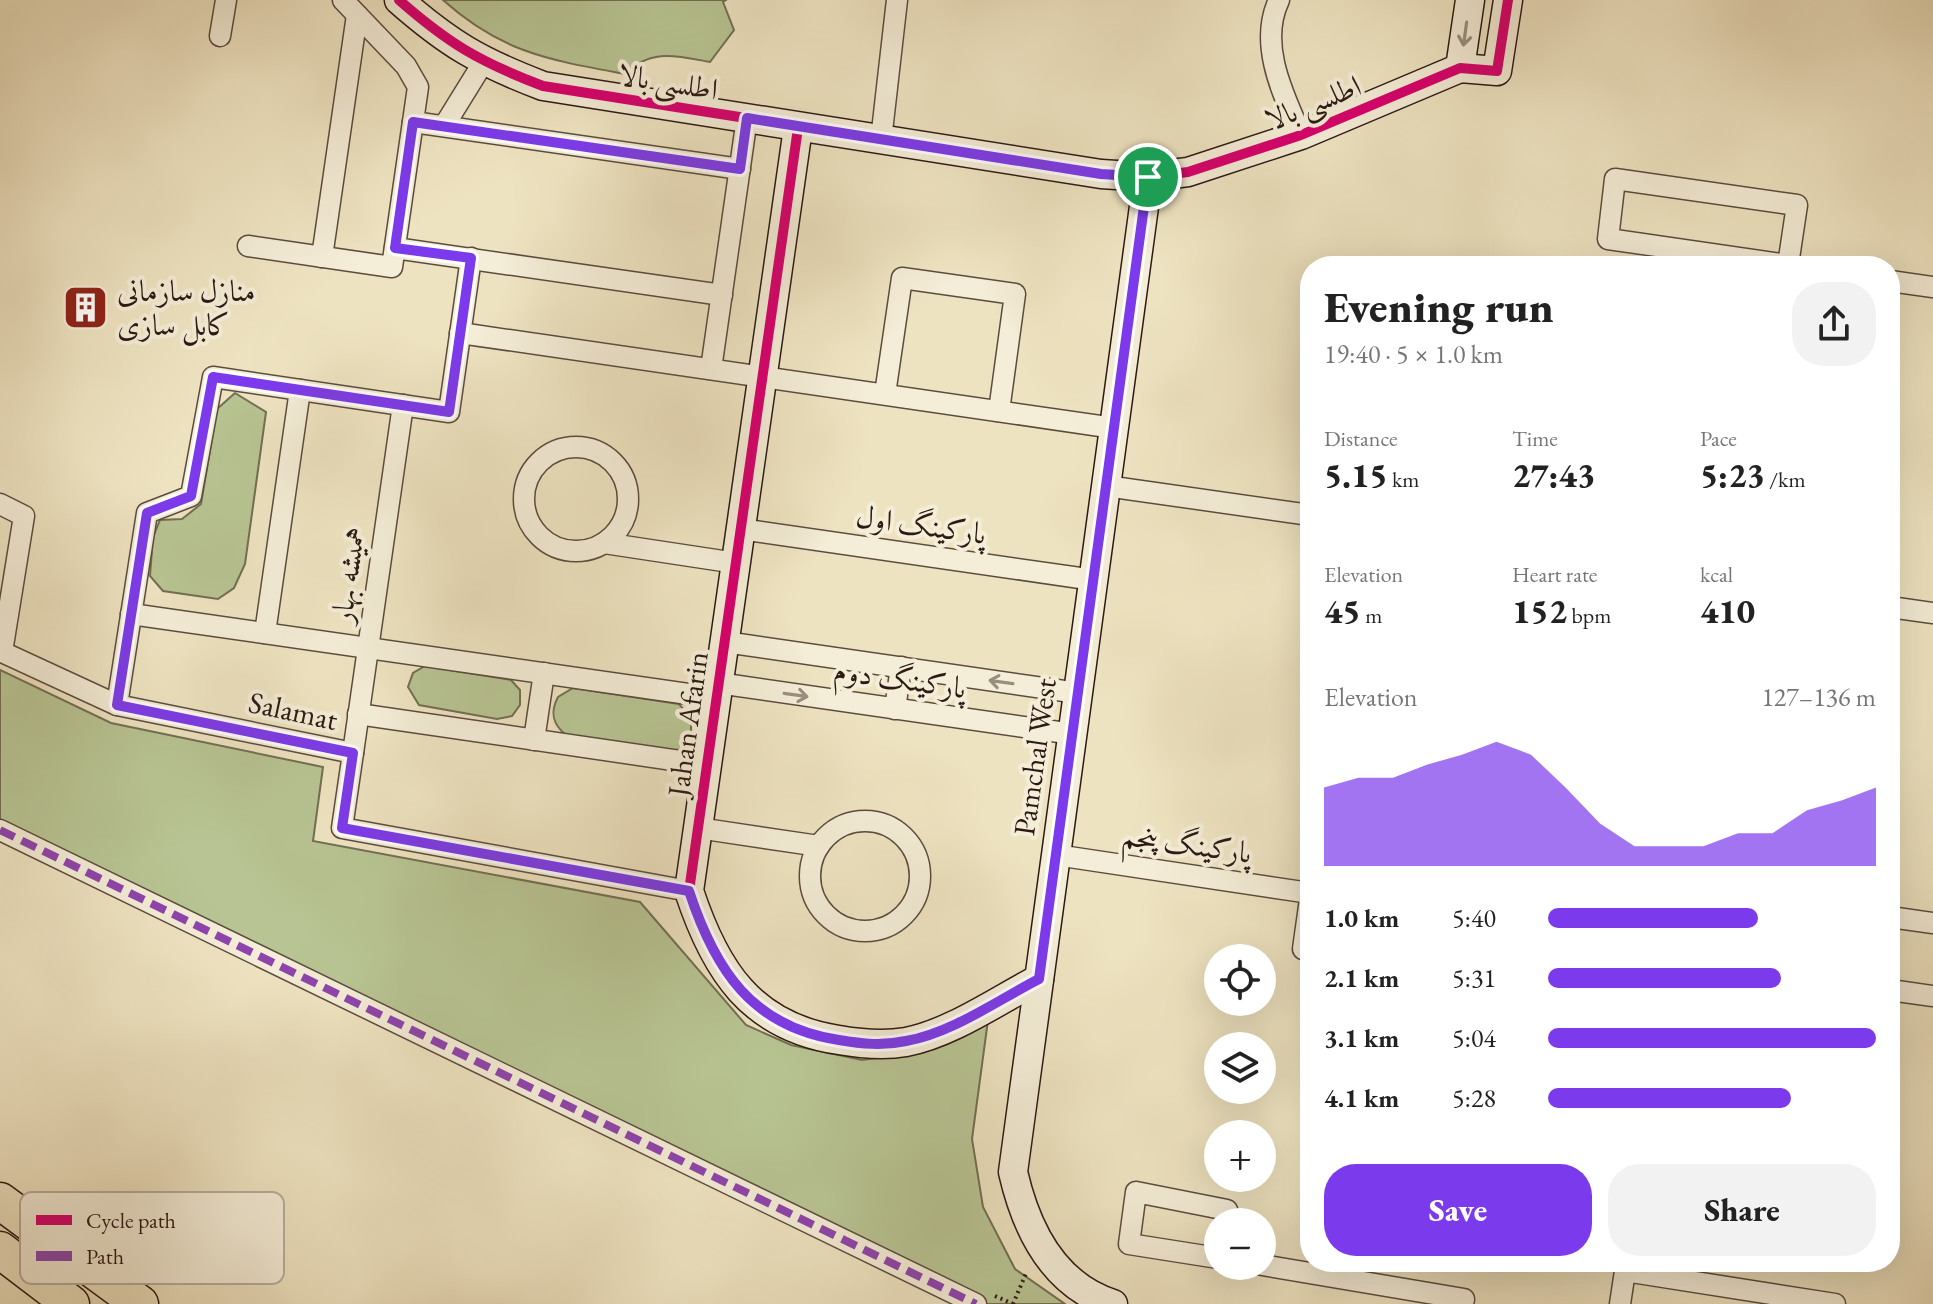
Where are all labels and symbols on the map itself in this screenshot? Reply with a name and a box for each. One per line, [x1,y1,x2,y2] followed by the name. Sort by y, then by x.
[1457,21,1472,46] one-way arrow
[615,54,721,111] street label: اطلسی بالا
[1259,66,1367,141] street label: اطلسی بالا
[1114,143,1182,211] pin
[117,271,255,346] place label: منازل سازمانی کابل سازی
[62,284,110,332] building icon: منازل سازمانی کابل سازی
[853,496,990,555] street label: پارکینگ اول
[321,524,374,628] street label: همیشه بهار
[658,649,717,802] street label: Jahan Afarin
[830,650,970,714] street label: پارکینگ دوم
[989,674,1014,689] one-way arrow
[1004,675,1065,838] street label: Pamchal West
[245,682,342,739] street label: Salamat
[783,688,808,703] one-way arrow
[1118,815,1256,881] street label: پارکینگ پنجم
[20,1192,284,1284] legend
[86,1206,176,1235] text: Cycle path
[86,1242,124,1271] text: Path

